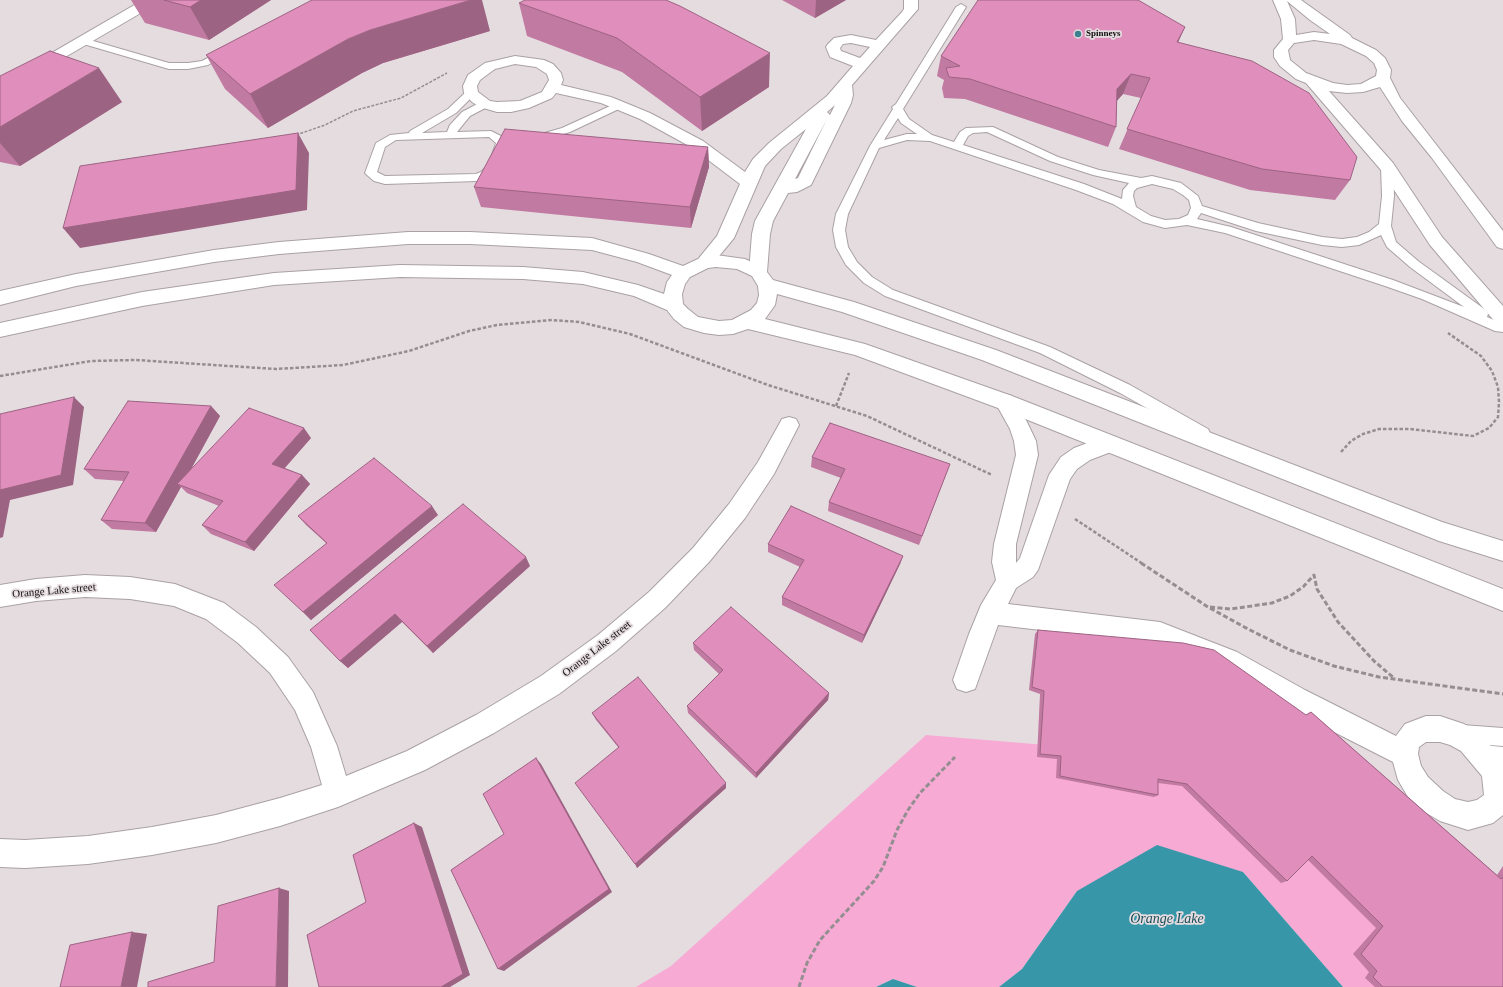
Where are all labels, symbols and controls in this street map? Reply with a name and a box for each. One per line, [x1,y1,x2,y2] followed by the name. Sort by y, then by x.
[1073,29,1083,39] marker: Spinneys
[1086,29,1121,39] place label: Spinneys
[12,581,96,601] street label: Orange Lake street
[560,618,634,680] street label: Orange Lake street
[1130,911,1204,927] water label: Orange Lake

